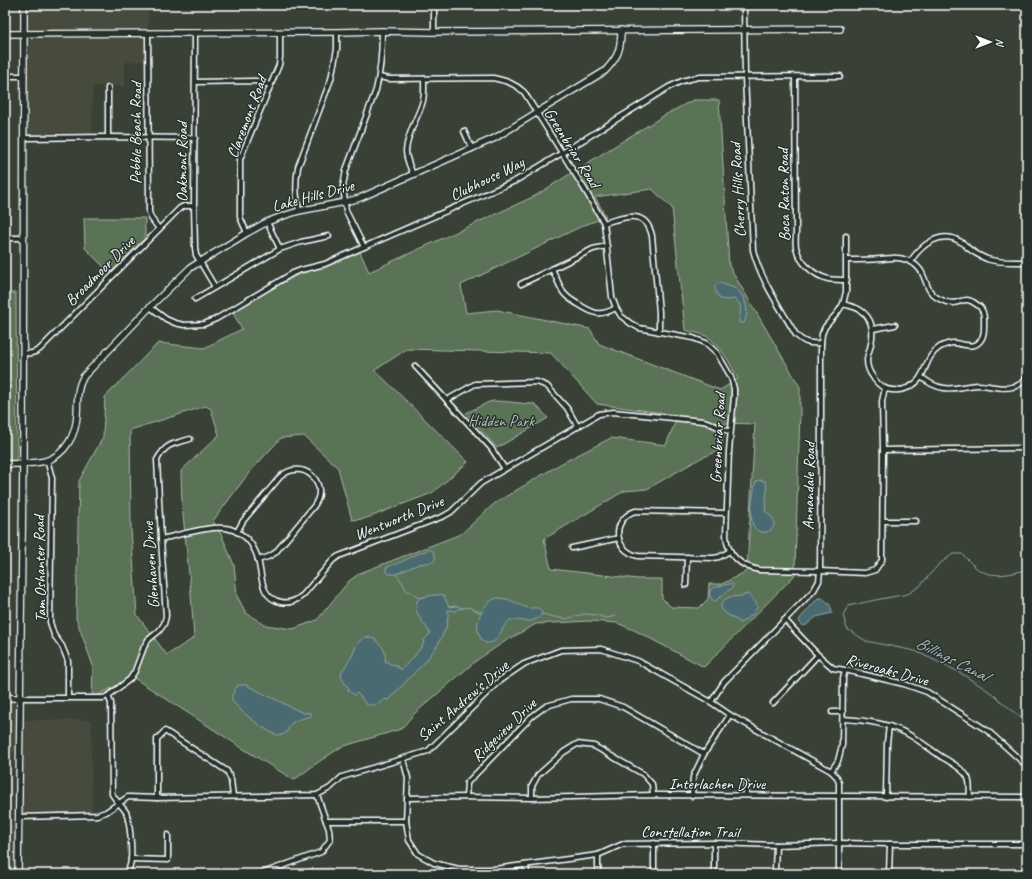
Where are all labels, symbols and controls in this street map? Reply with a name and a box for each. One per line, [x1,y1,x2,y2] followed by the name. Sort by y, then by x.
[970,22,1010,62] north arrow
[993,39,1007,48] text: N
[222,71,273,161] street label: Claremont Road
[126,79,146,184] street label: Pebble Beach Road
[540,104,606,194] street label: Greenbriar Road
[172,119,192,202] street label: Oakmont Road
[725,140,750,238] street label: Cherry Hills Road
[773,146,795,242] street label: Boca Raton Road
[447,152,529,206] street label: Clubhouse Way
[270,175,358,217] street label: Lake Hills Drive
[61,231,140,310] street label: Broadmoor Drive
[706,390,730,484] street label: Greenbriar Road
[468,411,535,431] park label: Hidden Park
[798,439,820,530] street label: Annandale Road
[352,490,448,545] street label: Wentworth Drive
[29,513,51,623] street label: Tam Oshanter Road
[138,519,164,609] street label: Glenhaven Drive
[913,632,997,689] water label: Billings Canal
[844,649,932,691] street label: Riveroaks Drive
[413,655,514,746] street label: Saint Andrew's Drive
[467,693,542,766] street label: Ridgeview Drive
[669,774,767,794] street label: Interlachen Drive
[641,822,742,842] street label: Constellation Trail

